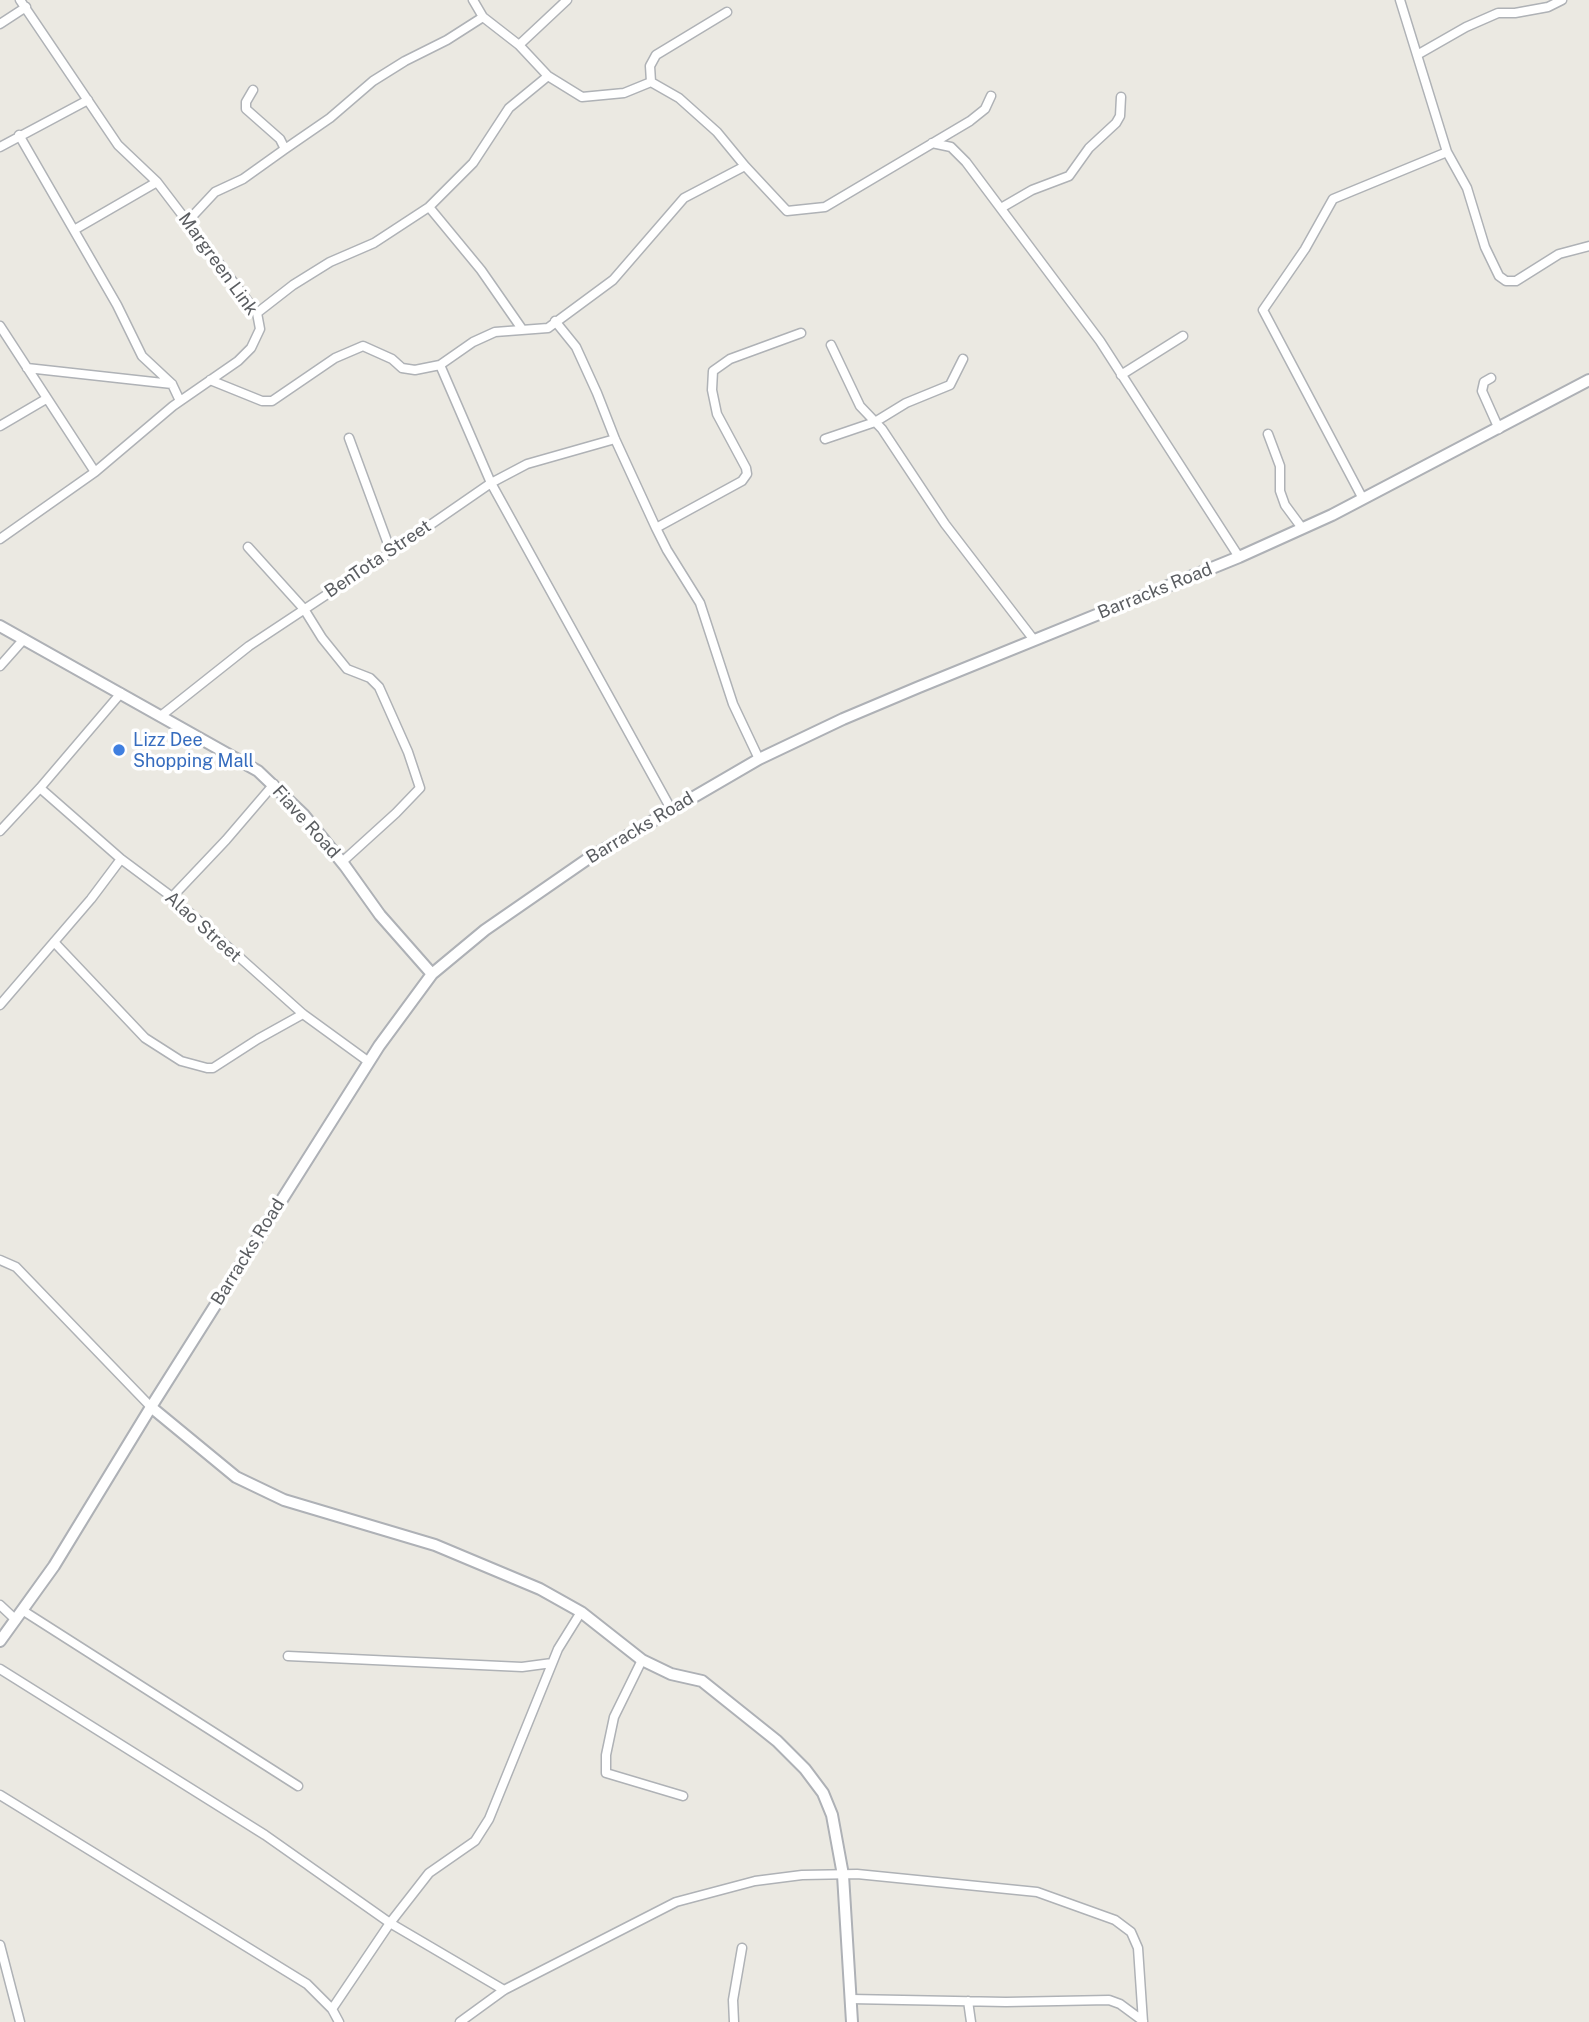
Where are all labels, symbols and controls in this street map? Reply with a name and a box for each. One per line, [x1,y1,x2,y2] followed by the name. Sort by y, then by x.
[174,209,262,319] street label: Margreen Link
[321,515,435,603] street label: BenTota Street
[1095,558,1215,624] street label: Barracks Road
[133,729,254,772] place label: Lizz Dee Shopping Mall
[111,742,127,758] marker: Lizz Dee Shopping Mall
[268,781,344,863] street label: Fiave Road
[582,787,698,869] street label: Barracks Road
[160,887,246,967] street label: Alao Street
[207,1195,289,1309] street label: Barracks Road

